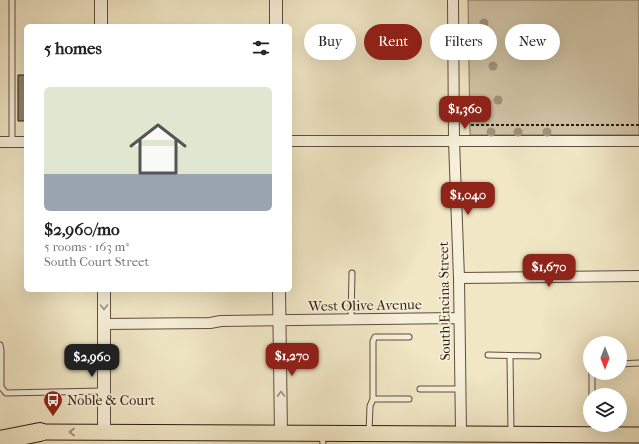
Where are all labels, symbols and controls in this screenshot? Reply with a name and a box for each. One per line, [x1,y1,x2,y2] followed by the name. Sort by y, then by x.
[304,24,356,60] chip: Buy
[364,24,422,60] chip: Rent
[430,24,497,60] chip: Filters
[505,24,560,60] chip: New
[250,37,272,59] icon: filters
[44,38,102,58] text: 5 homes
[432,96,498,130] pin: $1,360
[448,101,482,116] text: $1,360
[122,113,194,185] icon: home
[435,182,501,216] pin: $1,040
[450,187,486,202] text: $1,040
[44,219,120,239] text: $2,960/mo
[44,239,129,254] text: 5 rooms · 163 m²
[435,241,454,361] street label: South Encina Street
[44,254,149,269] text: South Court Street
[516,254,582,288] pin: $1,670
[532,259,566,274] text: $1,670
[307,296,422,315] street label: West Olive Avenue
[100,304,108,310] one-way arrow
[583,336,627,380] north arrow
[583,336,627,432] map controls
[259,343,325,377] pin: $1,270
[59,344,125,378] pin: $2,960
[275,348,309,363] text: $1,270
[73,349,111,364] text: $2,960
[583,388,627,432] button: layers
[42,389,64,417] bus stop icon: Noble & Court
[276,391,285,397] one-way arrow
[67,392,155,409] place label: Noble & Court
[69,428,75,436] one-way arrow

